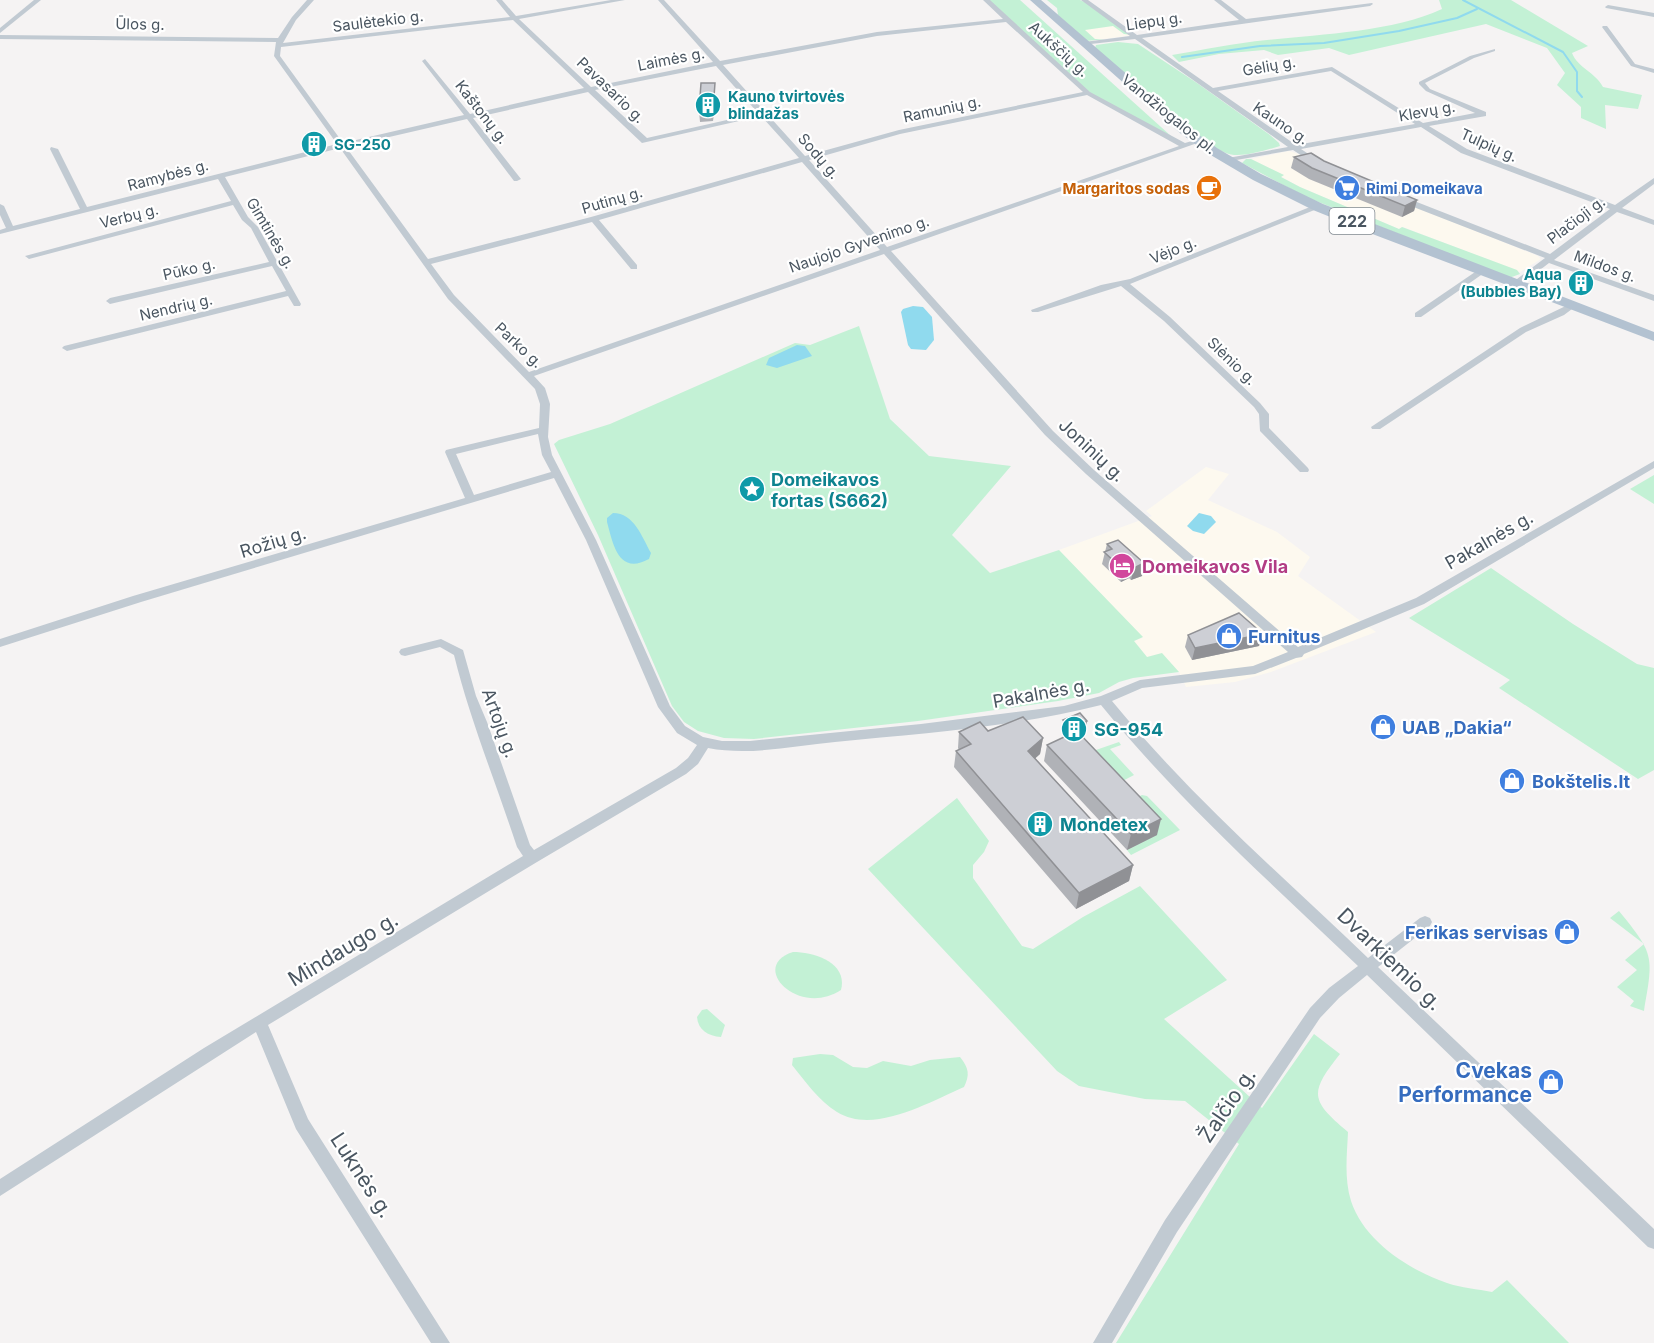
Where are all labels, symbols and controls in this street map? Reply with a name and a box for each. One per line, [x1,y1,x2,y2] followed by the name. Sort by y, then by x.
[331,6,425,36] street label: Saulėtekio g.
[1125,8,1183,34] street label: Liepų g.
[115,14,165,34] street label: Ūlos g.
[1025,17,1093,81] street label: Aukščių g.
[636,43,706,75] street label: Laimės g.
[1241,52,1297,80] street label: Gėlių g.
[573,53,649,127] street label: Pavasario g.
[1118,70,1220,158] street label: Vandžiogalos pl.
[451,76,513,148] street label: Kaštonų g.
[728,87,845,123] place label: Kauno tvirtovės blindažas
[693,90,723,120] building icon: Kauno tvirtovės blindažas
[901,91,983,127] street label: Ramunių g.
[1397,97,1457,125] street label: Klevų g.
[1250,98,1312,148] street label: Kauno g.
[1457,124,1521,166] street label: Tulpių g.
[299,129,329,159] building icon: SG-250
[794,129,844,183] street label: Sodų g.
[334,135,391,154] place label: SG-250
[125,155,211,195] street label: Ramybės g.
[1194,173,1224,203] cafe icon: Margaritos sodas
[1332,173,1362,203] supermarket icon: Rimi Domeikava
[1062,179,1190,198] place label: Margaritos sodas
[1366,179,1483,198] place label: Rimi Domeikava
[579,182,645,218] street label: Putinų g.
[1543,192,1609,248] street label: Plačioji g.
[242,194,300,272] street label: Gimtinės g.
[98,200,160,232] street label: Verbų g.
[1330,208,1374,234] road number: 222
[786,211,932,277] street label: Naujojo Gyvenimo g.
[1147,232,1199,268] street label: Vėjo g.
[1571,246,1639,286] street label: Mildos g.
[161,254,217,284] street label: Pūko g.
[1460,265,1562,301] place label: Aqua (Bubbles Bay)
[1566,268,1596,298] building icon: Aqua (Bubbles Bay)
[138,289,214,325] street label: Nendrių g.
[491,318,547,372] street label: Parko g.
[1203,333,1261,389] street label: Slėnio g.
[1054,414,1130,486] street label: Joninių g.
[771,469,888,511] place label: Domeikavos fortas (S662)
[737,474,767,504] place icon: Domeikavos fortas (S662)
[1441,506,1537,574] street label: Pakalnės g.
[237,522,309,562] street label: Rožių g.
[1107,551,1137,581] hotel icon: Domeikavos Vila
[1142,556,1288,577] place label: Domeikavos Vila
[1214,621,1244,651] shop icon: Furnitus
[1248,626,1321,647] place label: Furnitus
[991,674,1091,712] street label: Pakalnės g.
[478,685,522,761] street label: Artojų g.
[1368,712,1398,742] shop icon: UAB „Dakia“
[1059,714,1089,744] building icon: SG-954
[1402,717,1512,738] place label: UAB „Dakia“
[1094,719,1163,740] place label: SG-954
[1497,766,1527,796] shop icon: Bokštelis.lt
[1532,771,1631,792] place label: Bokštelis.lt
[1025,809,1055,839] building icon: Mondetex
[1060,814,1149,835] place label: Mondetex
[1332,903,1448,1015] street label: Dvarkiemio g.
[283,906,403,992] street label: Mindaugo g.
[1552,917,1582,947] shop icon: Ferikas servisas
[1405,922,1548,943] place label: Ferikas servisas
[1398,1058,1532,1107] place label: Cvekas Performance
[1192,1062,1261,1147] street label: Žalčio g.
[1536,1067,1566,1097] shop icon: Cvekas Performance
[325,1128,399,1222] street label: Luknės g.

